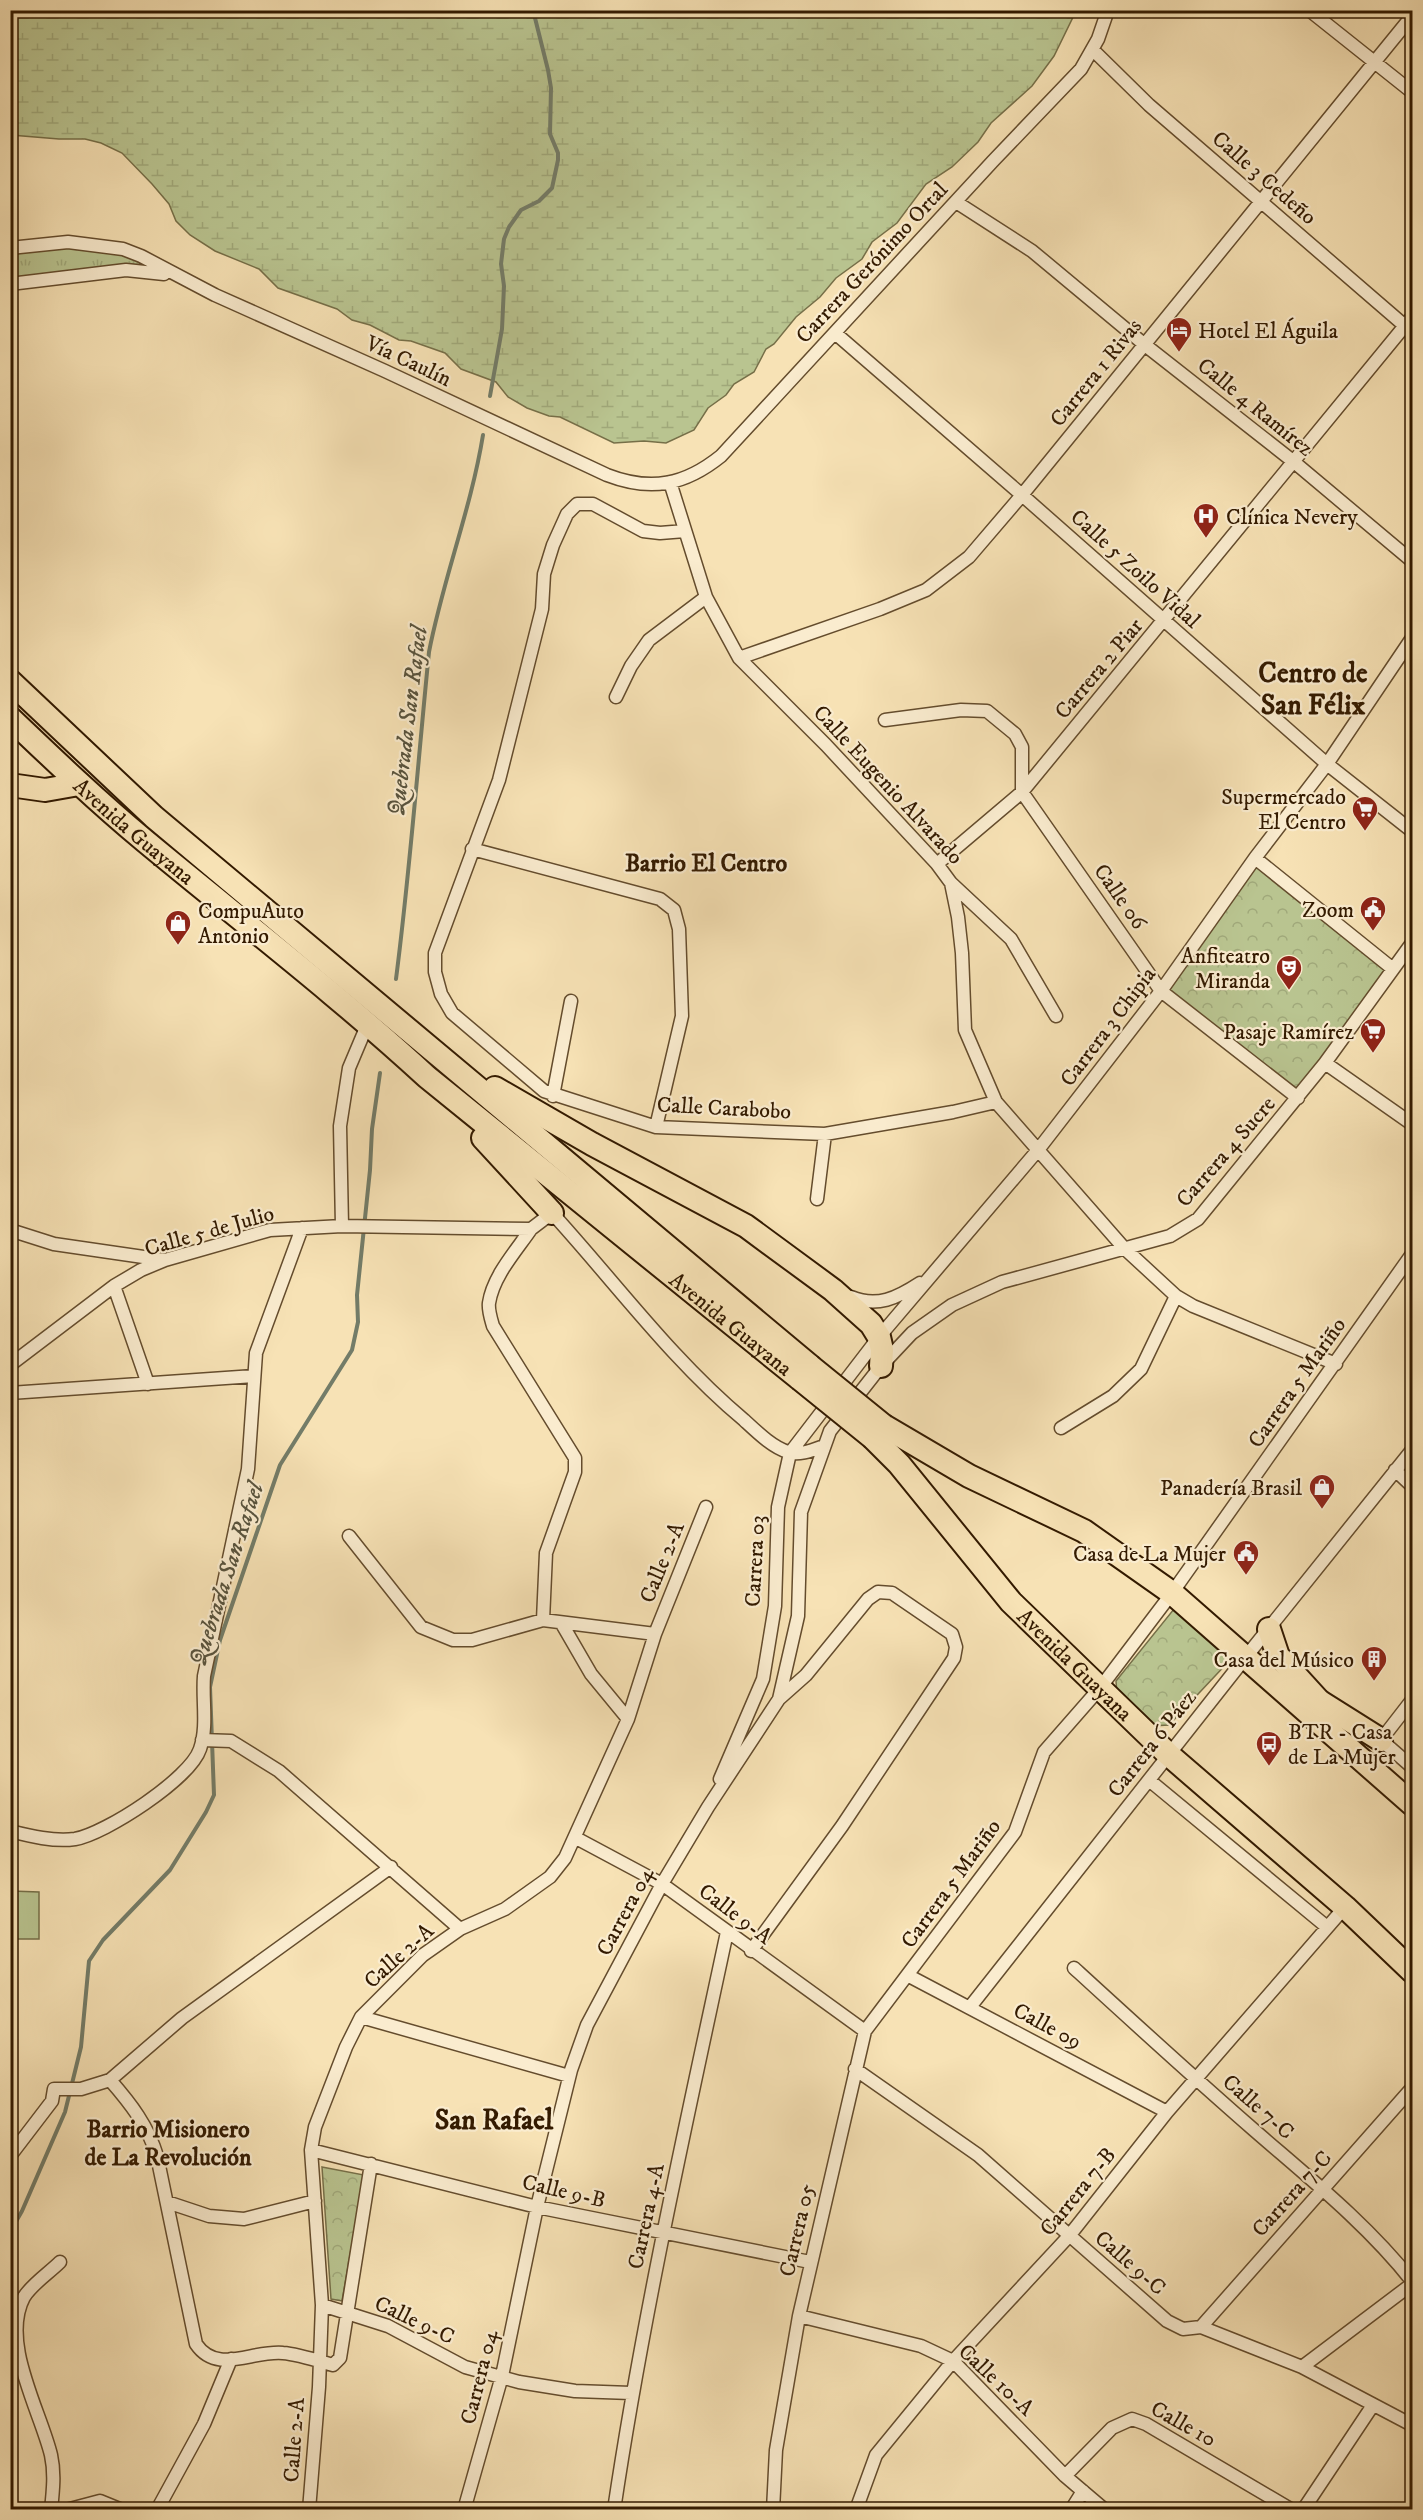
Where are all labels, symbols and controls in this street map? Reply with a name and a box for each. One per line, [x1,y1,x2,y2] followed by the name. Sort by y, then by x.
[1206,125,1322,231] street label: Calle 3 Cedeño
[790,176,954,349] street label: Carrera Gerónimo Ortal
[1044,313,1148,432] street label: Carrera 1 Rivas
[1164,315,1194,353] hotel icon: Hotel El Águila
[1198,317,1339,345] place label: Hotel El Águila
[360,329,456,393] street label: Vía Caulín
[1192,352,1319,462] street label: Calle 4 Ramírez
[1191,501,1221,539] hospital icon: Clínica Nevery
[1064,504,1206,635] street label: Calle 5 Zoilo Vidal
[1226,504,1358,531] place label: Clínica Nevery
[1049,612,1150,725] street label: Carrera 2 Piar
[381,622,435,818] water label: Quebrada San Rafael
[1258,656,1368,723] district label: Centro de San Félix
[807,700,969,870] street label: Calle Eugenio Alvarado
[67,773,200,891] street label: Avenida Guayana
[1221,784,1346,836] place label: Supermercado El Centro
[1350,794,1380,832] supermarket icon: Supermercado El Centro
[625,849,787,879] district label: Barrio El Centro
[1087,859,1153,936] street label: Calle 06
[1358,894,1388,932] public building icon: Zoom
[1302,897,1354,924] place label: Zoom
[198,898,304,950] place label: CompuAuto Antonio
[163,908,193,946] shop icon: CompuAuto Antonio
[1181,943,1271,995] place label: Anfiteatro Miranda
[1274,953,1304,991] theatre icon: Anfiteatro Miranda
[1055,961,1162,1092] street label: Carrera 3 Chipia
[1358,1016,1388,1054] supermarket icon: Pasaje Ramírez
[1223,1019,1354,1046] place label: Pasaje Ramírez
[656,1091,792,1125] street label: Calle Carabobo
[1171,1091,1282,1213] street label: Carrera 4 Sucre
[142,1200,277,1263] street label: Calle 5 de Julio
[663,1267,798,1383] street label: Avenida Guayana
[1242,1313,1352,1453] street label: Carrera 5 Mariño
[1307,1472,1337,1510] shop icon: Panadería Brasil
[1160,1475,1302,1502] place label: Panadería Brasil
[183,1476,272,1670] water label: Quebrada San Rafael
[740,1515,771,1608] street label: Carrera 03
[634,1517,691,1607] street label: Calle 2-A
[1231,1538,1261,1576] public building icon: Casa de La Mujer
[1073,1541,1227,1568] place label: Casa de La Mujer
[1011,1603,1138,1728] street label: Avenida Guayana
[1359,1644,1389,1682] building icon: Casa del Músico
[1214,1647,1354,1674] place label: Casa del Músico
[1102,1685,1203,1803] street label: Carrera 6 Páez
[1288,1719,1397,1771] place label: BTR - Casa de La Mujer
[1254,1729,1284,1767] bus stop icon: BTR - Casa de La Mujer
[895,1814,1007,1954] street label: Carrera 5 Mariño
[591,1862,660,1960] street label: Carrera 04
[693,1878,778,1951] street label: Calle 9-A
[359,1917,440,1994] street label: Calle 2-A
[1008,1997,1086,2056] street label: Calle 09
[1217,2069,1299,2146] street label: Calle 7-C
[435,2103,554,2138] district label: San Rafael
[85,2115,252,2173] district label: Barrio Misionero de La Revolución
[1034,2142,1122,2242] street label: Carrera 7-B
[1246,2145,1338,2243] street label: Carrera 7-C
[622,2160,671,2272] street label: Carrera 4-A
[519,2169,608,2214] street label: Calle 9-B
[774,2181,821,2279] street label: Carrera 05
[1089,2225,1171,2301] street label: Calle 9-C
[370,2290,459,2351] street label: Calle 9-C
[455,2326,505,2427] street label: Carrera 04
[952,2338,1040,2423] street label: Calle 10-A
[1146,2395,1221,2453] street label: Calle 10
[278,2396,311,2483] street label: Calle 2-A

